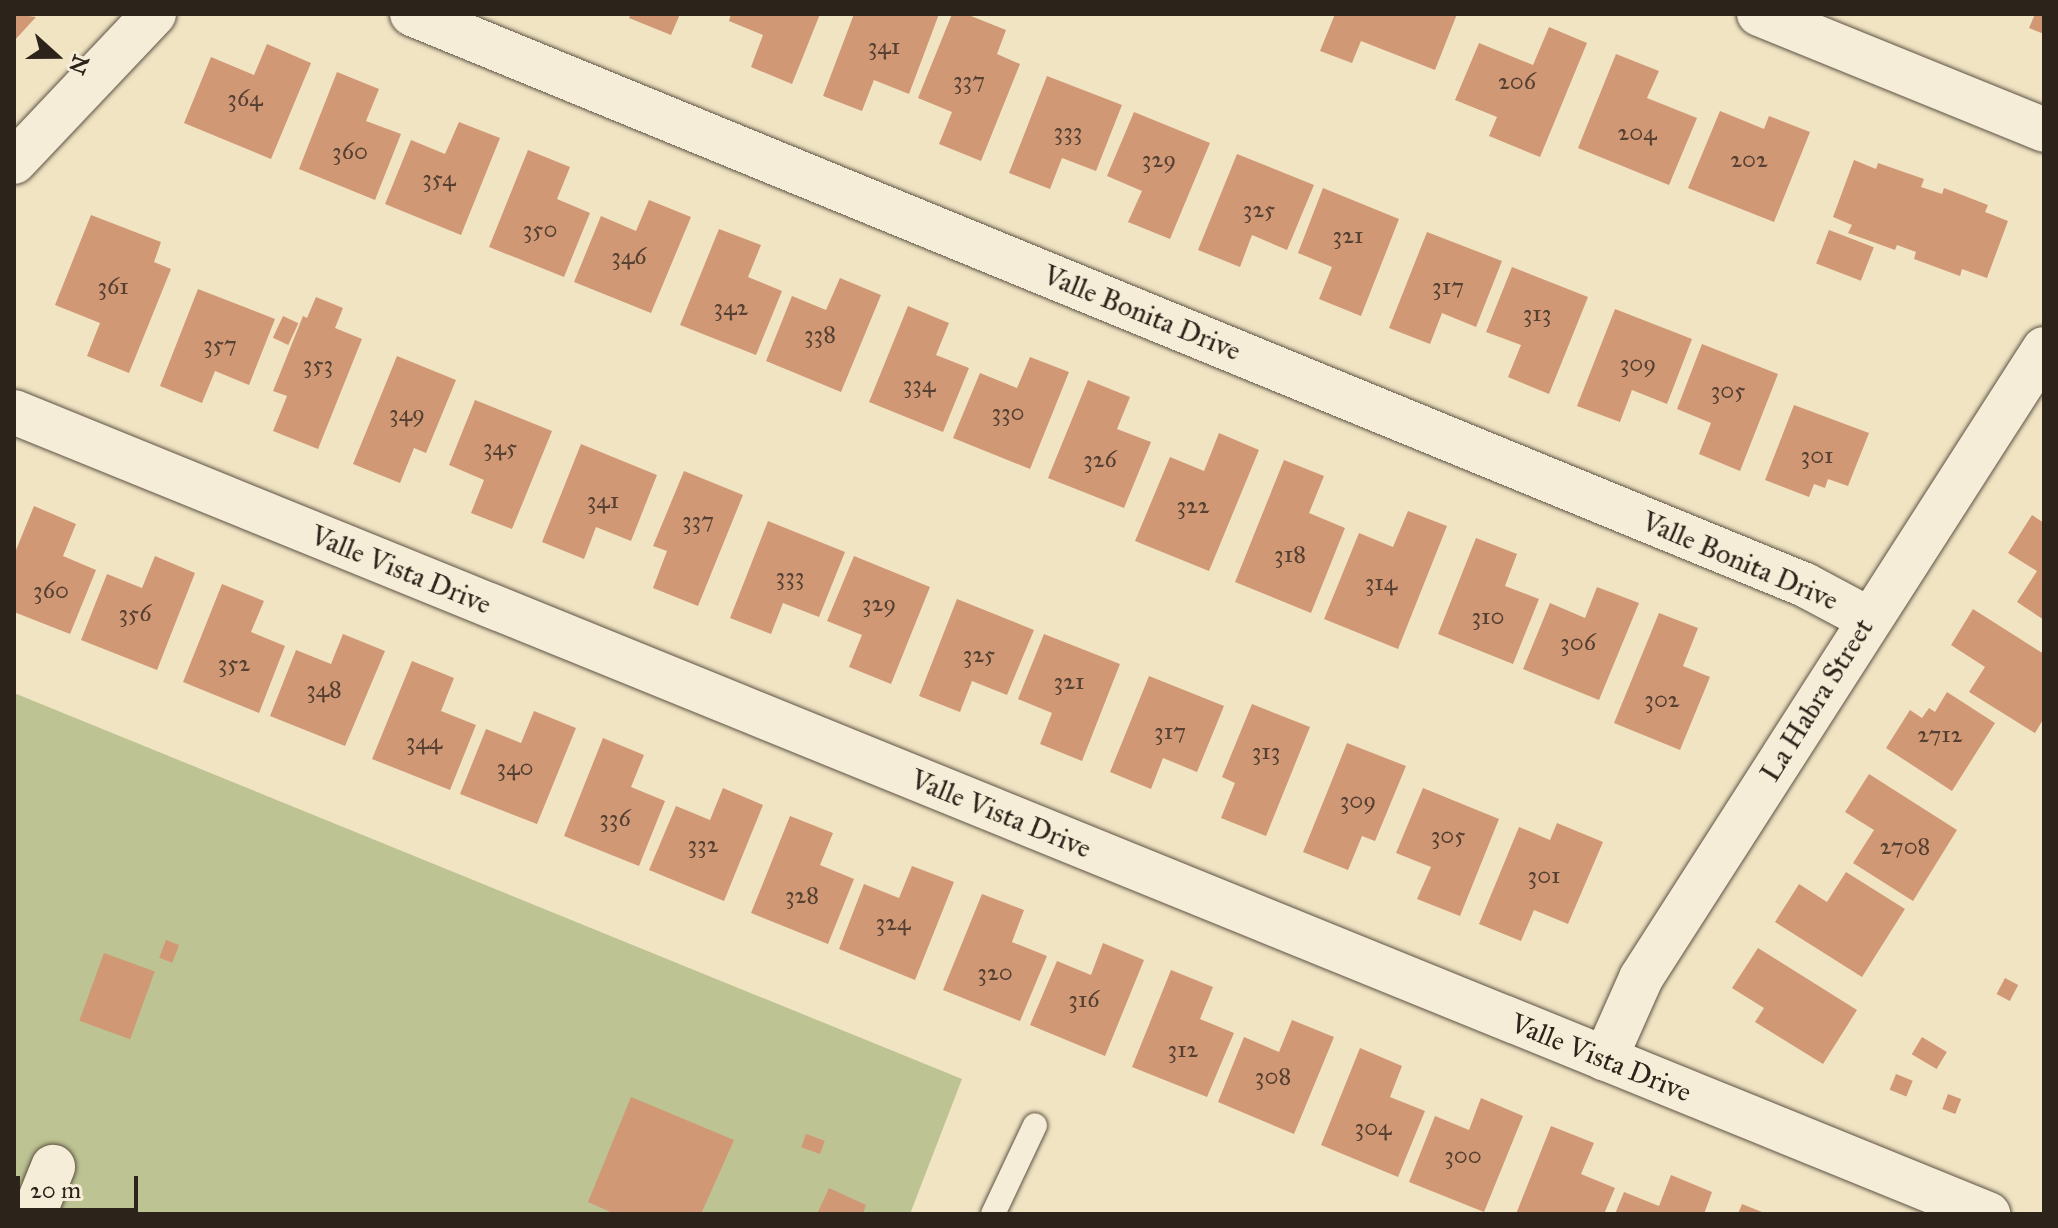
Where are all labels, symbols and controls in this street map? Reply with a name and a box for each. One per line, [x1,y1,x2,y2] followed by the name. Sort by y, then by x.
[16,16,96,96] north arrow
[868,33,900,61] house number: 341
[63,51,95,78] text: N
[953,67,985,95] house number: 337
[1498,68,1536,96] house number: 206
[227,85,263,113] house number: 364
[1054,118,1082,146] house number: 333
[1617,119,1657,147] house number: 204
[332,138,368,166] house number: 360
[1142,146,1176,174] house number: 329
[1730,146,1768,174] house number: 202
[422,165,456,193] house number: 354
[1243,196,1275,224] house number: 325
[523,216,557,244] house number: 350
[1333,222,1363,250] house number: 321
[611,243,647,271] house number: 346
[1038,258,1246,368] street label: Valle Bonita Drive
[97,273,129,301] house number: 361
[1432,273,1464,301] house number: 317
[714,294,748,322] house number: 342
[1523,300,1551,328] house number: 313
[804,321,836,349] house number: 338
[203,331,237,359] house number: 357
[1620,350,1656,378] house number: 309
[303,351,333,379] house number: 353
[903,371,935,399] house number: 334
[1711,377,1745,405] house number: 305
[991,399,1025,427] house number: 330
[389,400,425,428] house number: 349
[483,434,517,462] house number: 345
[1801,442,1833,470] house number: 301
[1083,446,1117,474] house number: 326
[587,487,619,515] house number: 341
[1176,492,1210,520] house number: 322
[1637,505,1843,617] street label: Valle Bonita Drive
[682,507,714,535] house number: 337
[306,519,496,621] street label: Valle Vista Drive
[1274,541,1306,569] house number: 318
[776,563,804,591] house number: 333
[1365,569,1397,597] house number: 314
[33,577,69,605] house number: 360
[862,590,896,618] house number: 329
[118,600,152,628] house number: 356
[1472,603,1504,631] house number: 310
[1753,612,1881,788] street label: La Habra Street
[1560,629,1596,657] house number: 306
[963,641,995,669] house number: 325
[218,650,250,678] house number: 352
[1054,668,1084,696] house number: 321
[306,676,342,704] house number: 348
[1644,686,1680,714] house number: 302
[1154,718,1186,746] house number: 317
[1917,721,1963,749] house number: 2712
[406,728,442,756] house number: 344
[1252,738,1280,766] house number: 313
[497,754,533,782] house number: 340
[906,763,1096,865] street label: Valle Vista Drive
[1340,787,1376,815] house number: 309
[599,805,631,833] house number: 336
[1431,822,1465,850] house number: 305
[687,831,719,859] house number: 332
[1880,833,1930,861] house number: 2708
[1528,862,1560,890] house number: 301
[785,882,819,910] house number: 328
[876,909,910,937] house number: 324
[977,959,1013,987] house number: 320
[1068,986,1100,1014] house number: 316
[1506,1007,1696,1109] street label: Valle Vista Drive
[1168,1036,1198,1064] house number: 312
[1255,1063,1291,1091] house number: 308
[1355,1114,1391,1142] house number: 304
[1444,1142,1482,1170] house number: 300
[20,1160,142,1210] scale bar
[30,1175,81,1205] text: 20 m

